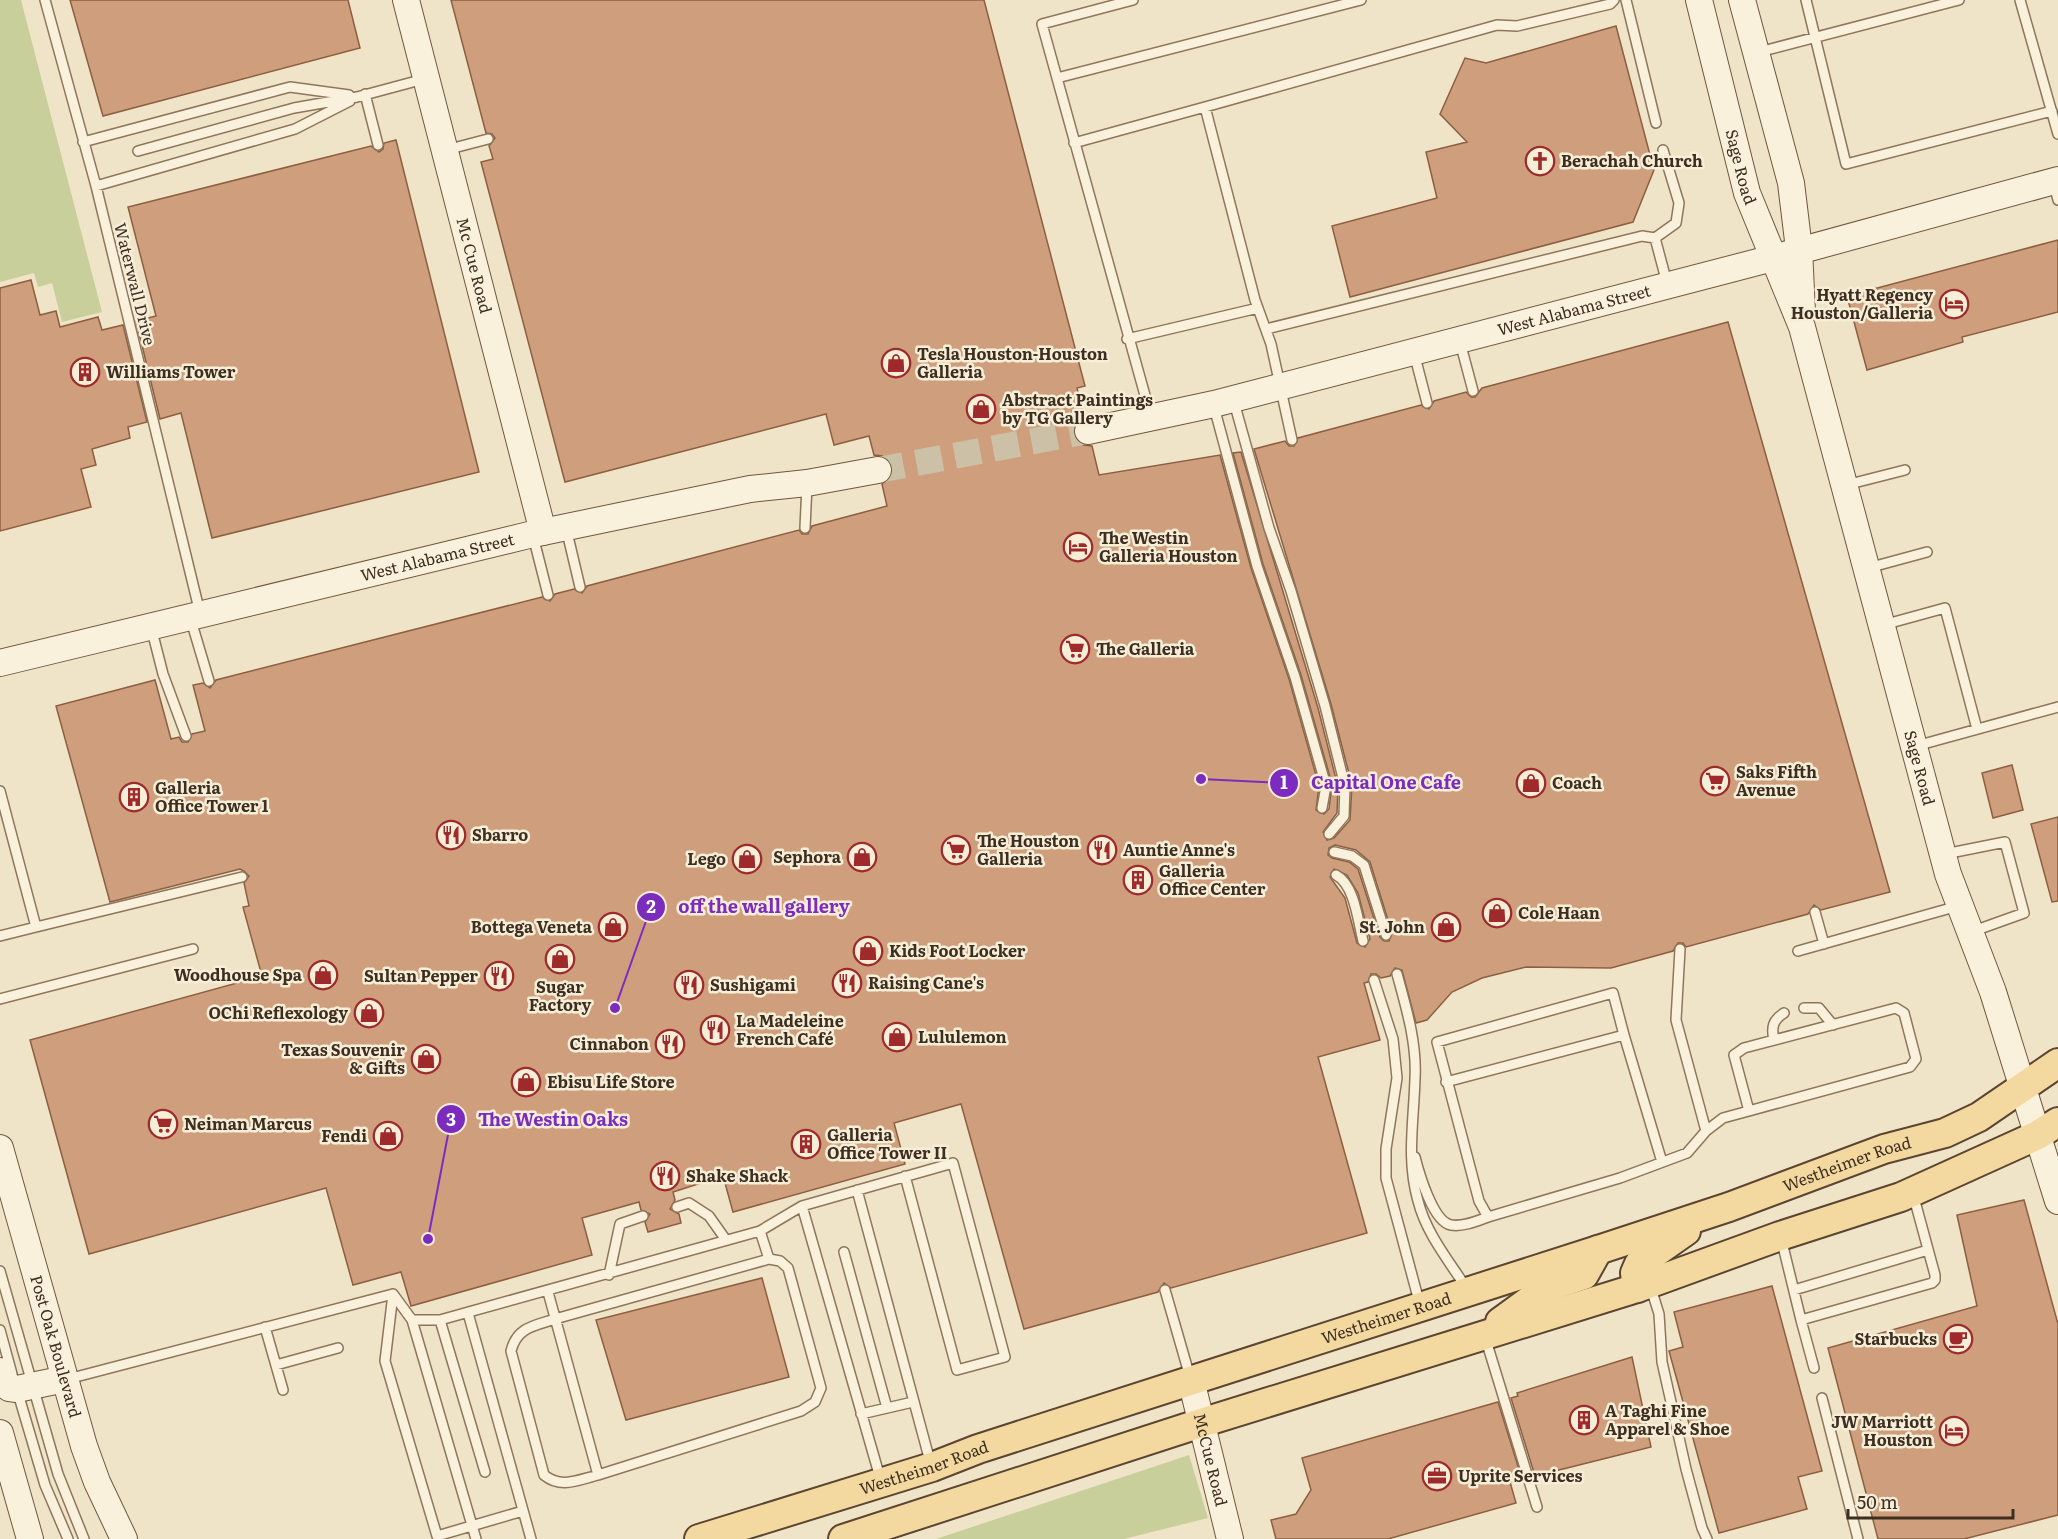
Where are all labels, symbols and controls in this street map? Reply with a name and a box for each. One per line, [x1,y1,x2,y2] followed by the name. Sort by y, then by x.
[1721,126,1764,208] street label: Sage Road
[1524,145,1556,177] church icon: Berachah Church
[1561,148,1703,172] place label: Berachah Church
[451,214,499,316] street label: Mc Cue Road
[109,220,163,348] street label: Waterwall Drive
[1495,277,1654,341] street label: West Alabama Street
[1791,282,1934,324] place label: Hyatt Regency Houston/Galleria
[1938,288,1970,320] hotel icon: Hyatt Regency Houston/Galleria
[917,341,1108,383] place label: Tesla Houston-Houston Galleria
[880,347,912,379] shop icon: Tesla Houston-Houston Galleria
[69,356,101,388] building icon: Williams Tower
[106,359,236,383] place label: Williams Tower
[1002,387,1153,429] place label: Abstract Paintings by TG Gallery
[965,393,997,425] shop icon: Abstract Paintings by TG Gallery
[1099,525,1238,567] place label: The Westin Galleria Houston
[358,526,517,586] street label: West Alabama Street
[1062,531,1094,563] hotel icon: The Westin Galleria Houston
[1059,633,1091,665] supermarket icon: The Galleria
[1096,636,1195,660] place label: The Galleria
[1899,727,1942,808] street label: Sage Road
[1736,759,1817,801] place label: Saks Fifth Avenue
[1269,765,1473,801] callout: Capital One Cafe
[1699,765,1731,797] supermarket icon: Saks Fifth Avenue
[1515,767,1547,799] shop icon: Coach
[1280,768,1288,795] text: 1
[1311,768,1461,795] text: Capital One Cafe
[1552,770,1602,794] place label: Coach
[155,775,269,817] place label: Galleria Office Tower 1
[118,781,150,813] building icon: Galleria Office Tower 1
[435,819,467,851] restaurant icon: Sbarro
[472,822,528,846] place label: Sbarro
[977,828,1079,870] place label: The Houston Galleria
[940,834,972,866] supermarket icon: The Houston Galleria
[1086,834,1118,866] restaurant icon: Auntie Anne's
[1123,837,1235,861] place label: Auntie Anne's
[846,841,878,873] shop icon: Sephora
[731,843,763,875] shop icon: Lego
[773,844,842,868] place label: Sephora
[687,846,726,870] place label: Lego
[1159,858,1266,900] place label: Galleria Office Center
[1122,864,1154,896] building icon: Galleria Office Center
[636,889,862,925] callout: off the wall gallery
[646,892,656,919] text: 2
[678,892,850,919] text: off the wall gallery
[1481,897,1513,929] shop icon: Cole Haan
[1518,900,1600,924] place label: Cole Haan
[597,911,629,943] shop icon: Bottega Veneta
[1430,911,1462,943] shop icon: St. John
[471,914,593,938] place label: Bottega Veneta
[1359,914,1425,938] place label: St. John
[852,935,884,967] shop icon: Kids Foot Locker
[889,938,1026,962] place label: Kids Foot Locker
[544,943,576,975] shop icon: Sugar Factory
[307,959,339,991] shop icon: Woodhouse Spa
[483,960,515,992] restaurant icon: Sultan Pepper
[174,962,303,986] place label: Woodhouse Spa
[364,963,478,987] place label: Sultan Pepper
[831,967,863,999] restaurant icon: Raising Cane's
[673,969,705,1001] restaurant icon: Sushigami
[868,970,984,994] place label: Raising Cane's
[710,972,796,996] place label: Sushigami
[529,974,591,1016] place label: Sugar Factory
[353,997,385,1029] shop icon: OChi Reflexology
[208,1000,348,1024] place label: OChi Reflexology
[736,1008,844,1050] place label: La Madeleine French Café
[699,1014,731,1046] restaurant icon: La Madeleine French Café
[881,1021,913,1053] shop icon: Lululemon
[918,1024,1007,1048] place label: Lululemon
[654,1028,686,1060] restaurant icon: Cinnabon
[569,1031,649,1055] place label: Cinnabon
[281,1037,405,1079] place label: Texas Souvenir & Gifts
[410,1043,442,1075] shop icon: Texas Souvenir & Gifts
[510,1066,542,1098] shop icon: Ebisu Life Store
[547,1069,675,1093] place label: Ebisu Life Store
[436,1101,640,1137] callout: The Westin Oaks
[446,1105,456,1132] text: 3
[478,1105,628,1132] text: The Westin Oaks
[147,1108,179,1140] supermarket icon: Neiman Marcus
[184,1111,312,1135] place label: Neiman Marcus
[372,1120,404,1152] shop icon: Fendi
[827,1122,947,1164] place label: Galleria Office Tower II
[321,1123,367,1147] place label: Fendi
[790,1128,822,1160] building icon: Galleria Office Tower II
[1779,1129,1914,1197] street label: Westheimer Road
[649,1160,681,1192] restaurant icon: Shake Shack
[686,1163,789,1187] place label: Shake Shack
[25,1272,88,1420] street label: Post Oak Boulevard
[1318,1285,1454,1349] street label: Westheimer Road
[1942,1323,1974,1355] cafe icon: Starbucks
[1855,1326,1937,1350] place label: Starbucks
[1605,1398,1730,1440] place label: A Taghi Fine Apparel & Shoe
[1568,1404,1600,1436] building icon: A Taghi Fine Apparel & Shoe
[1831,1409,1933,1451] place label: JW Marriott Houston
[1189,1410,1235,1509] street label: McCue Road
[1938,1415,1970,1447] hotel icon: JW Marriott Houston
[856,1433,991,1500] street label: Westheimer Road
[1421,1460,1453,1492] office icon: Uprite Services
[1458,1463,1583,1487] place label: Uprite Services
[1848,1482,2013,1520] scale bar
[1857,1488,1898,1515] text: 50 m

